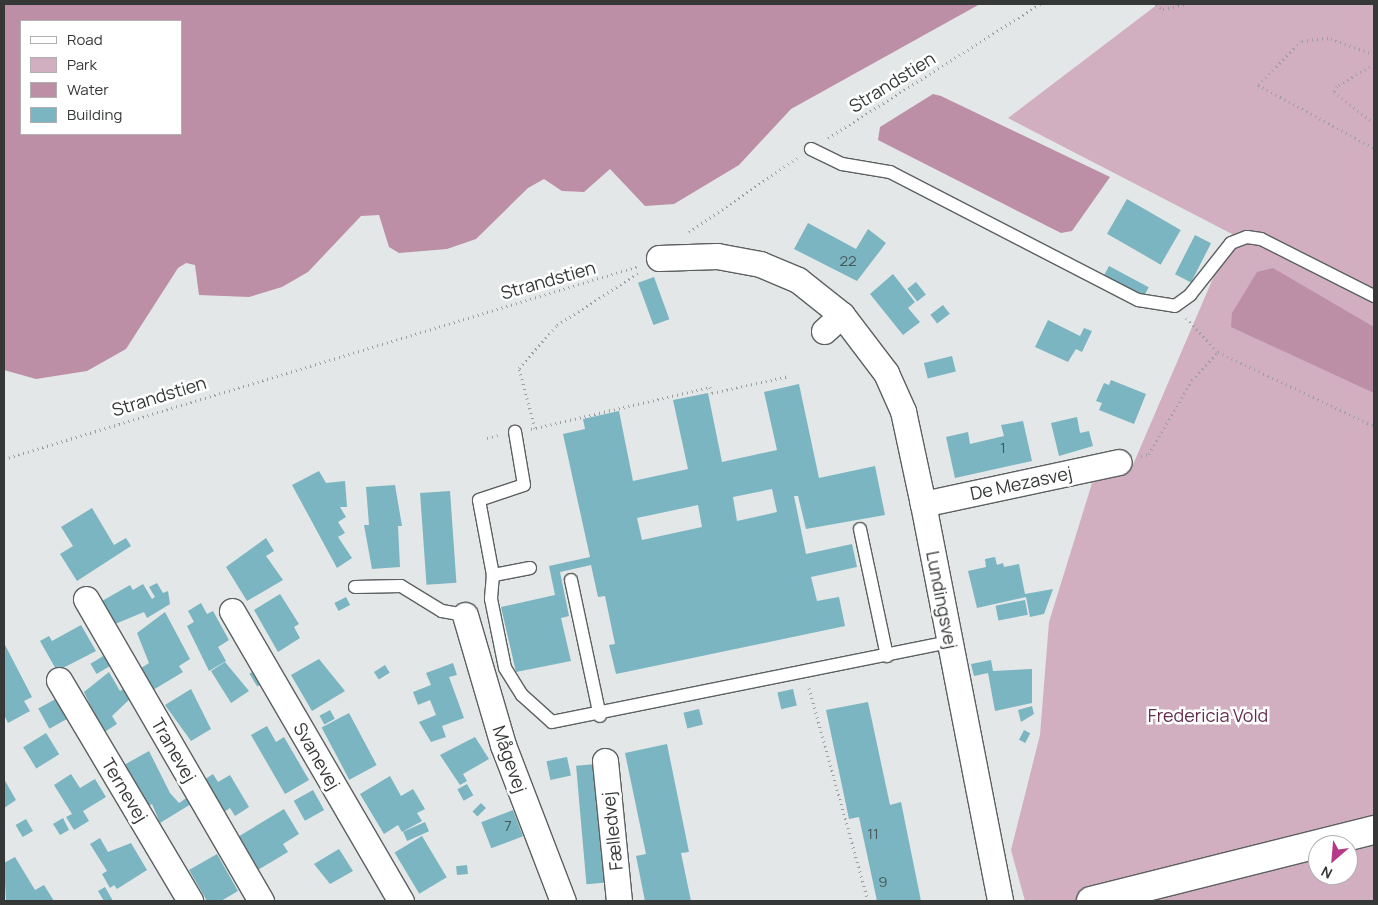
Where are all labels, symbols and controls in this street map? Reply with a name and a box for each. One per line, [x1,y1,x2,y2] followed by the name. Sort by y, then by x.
[20,20,182,135] legend
[67,29,103,50] text: Road
[845,47,939,117] street label: Strandstien
[67,54,97,75] text: Park
[67,79,109,100] text: Water
[67,104,122,125] text: Building
[839,252,857,270] house number: 22
[498,256,598,304] street label: Strandstien
[109,371,209,421] street label: Strandstien
[1000,439,1006,457] house number: 1
[968,462,1074,504] street label: De Mezasvej
[922,549,962,651] street label: Lundingsvej
[1148,704,1268,726] park label: Fredericia Vold
[147,714,201,786] street label: Tranevej
[289,718,345,794] street label: Svanevej
[488,723,532,795] street label: Mågevej
[97,754,153,826] street label: Ternevej
[597,791,627,871] street label: Fælledvej
[504,817,512,835] house number: 7
[867,825,879,843] house number: 11
[1308,835,1358,885] north arrow
[1318,862,1335,884] text: N
[878,873,888,891] house number: 9

